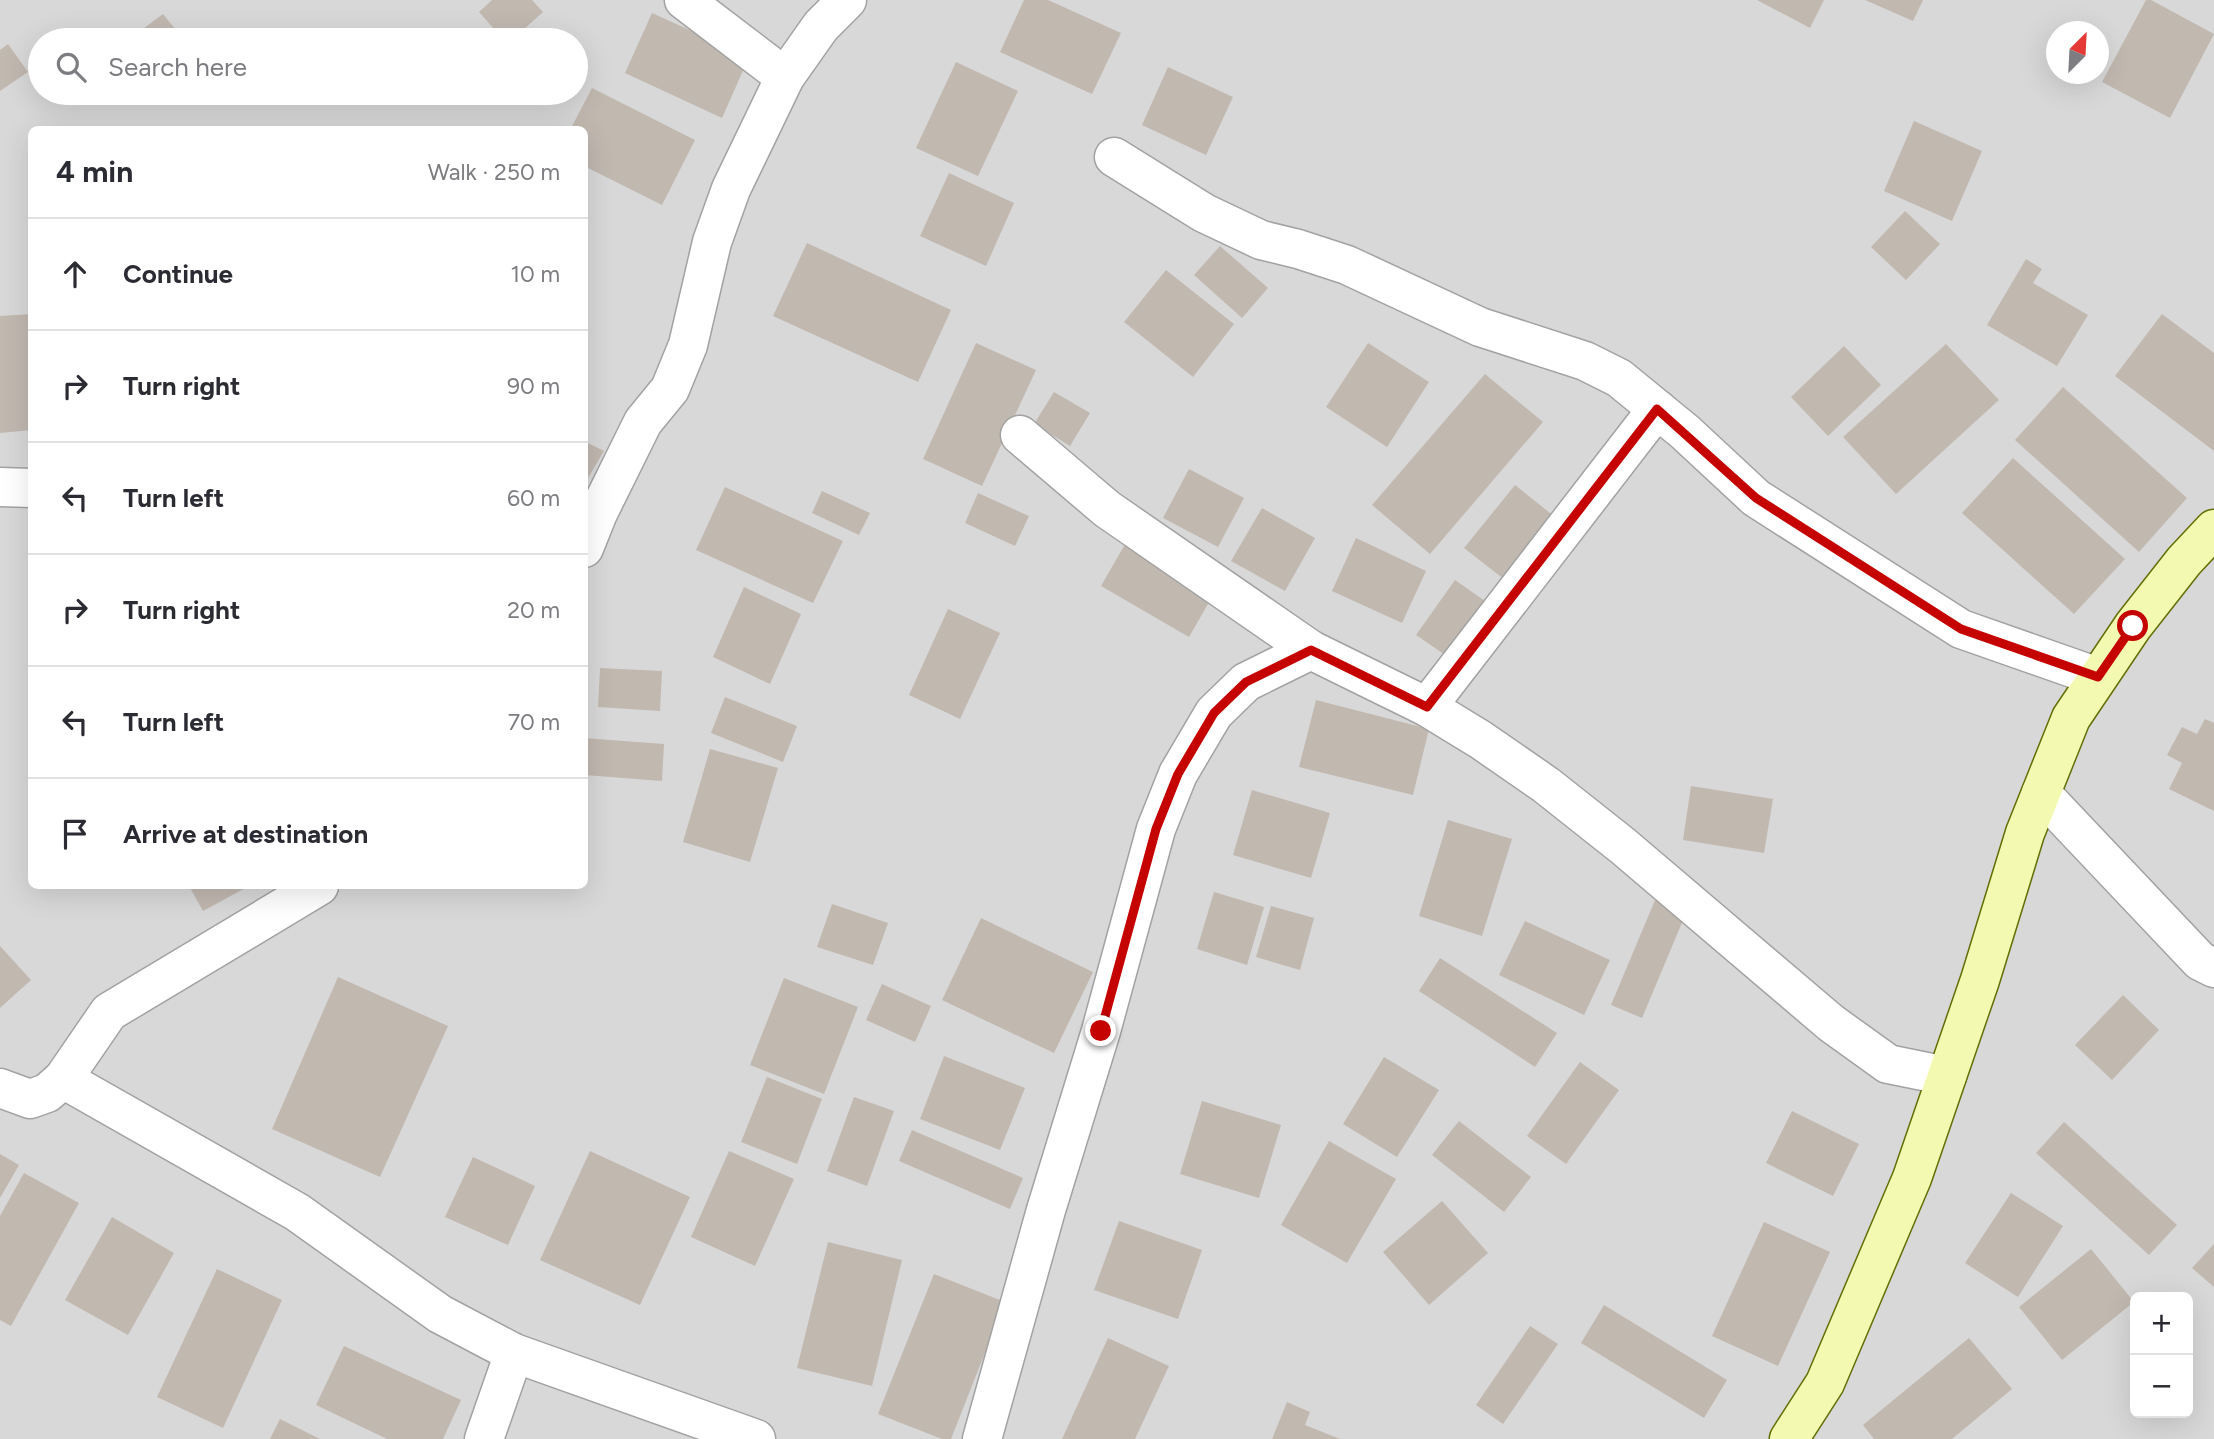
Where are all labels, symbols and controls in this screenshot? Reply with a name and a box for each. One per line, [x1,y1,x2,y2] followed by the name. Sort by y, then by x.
[2046,21,2109,84] north arrow
[28,28,588,105] search box
[52,48,90,86] icon: search
[108,51,247,83] text: Search here
[56,153,133,190] text: 4 min
[428,158,560,186] text: Walk · 250 m
[56,255,94,293] icon: ahead
[123,258,233,290] text: Continue
[511,260,560,288] text: 10 m
[56,367,94,405] icon: right
[123,370,240,402] text: Turn right
[507,372,560,400] text: 90 m
[56,479,94,517] icon: left
[123,482,224,514] text: Turn left
[507,484,560,512] text: 60 m
[56,591,94,629] icon: right
[123,594,240,626] text: Turn right
[507,596,560,624] text: 20 m
[2117,610,2148,641] route start
[56,703,94,741] icon: left
[123,706,224,738] text: Turn left
[508,708,560,736] text: 70 m
[56,815,94,853] icon: arrive
[123,818,368,850] text: Arrive at destination
[1085,1015,1116,1046] route end
[2130,1292,2193,1418] map controls
[2130,1292,2193,1355] button: +
[2130,1355,2193,1418] button: −

